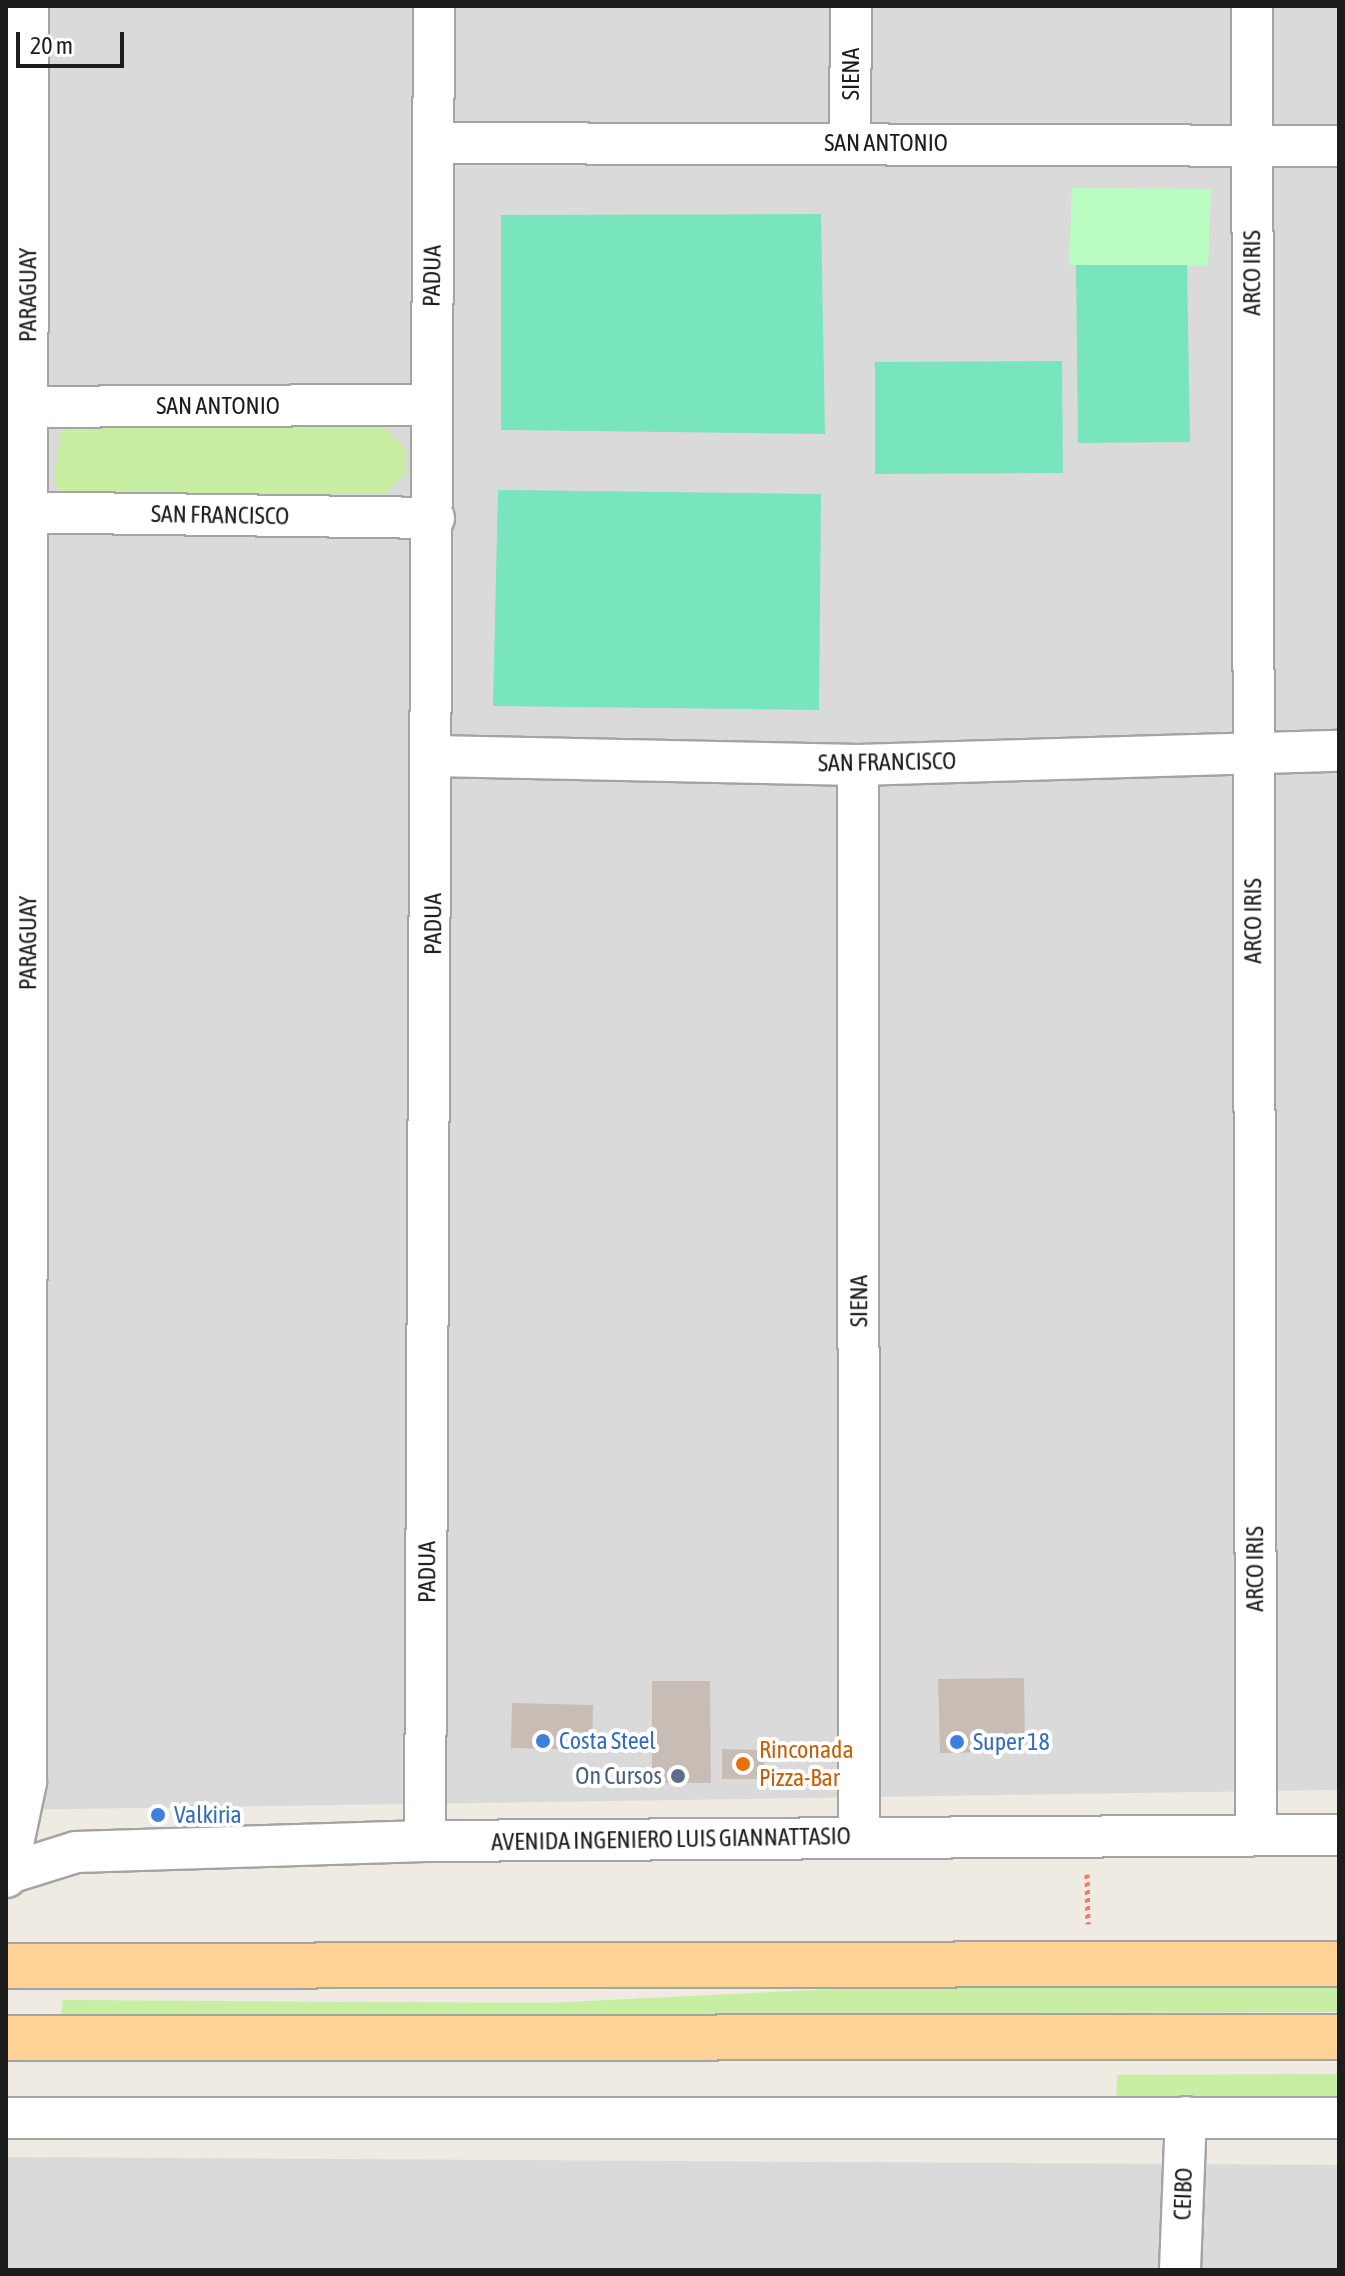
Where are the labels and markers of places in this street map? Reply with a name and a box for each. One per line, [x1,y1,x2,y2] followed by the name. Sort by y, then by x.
[559,1727,656,1755] place label: Costa Steel
[973,1728,1050,1756] place label: Super 18
[534,1732,552,1750] marker: Costa Steel
[948,1733,966,1751] marker: Super 18
[759,1736,854,1792] place label: Rinconada Pizza-Bar
[734,1755,752,1773] marker: Rinconada Pizza-Bar
[575,1762,662,1790] place label: On Cursos
[669,1767,687,1785] marker: On Cursos
[174,1801,242,1829] place label: Valkiria
[149,1806,167,1824] marker: Valkiria

